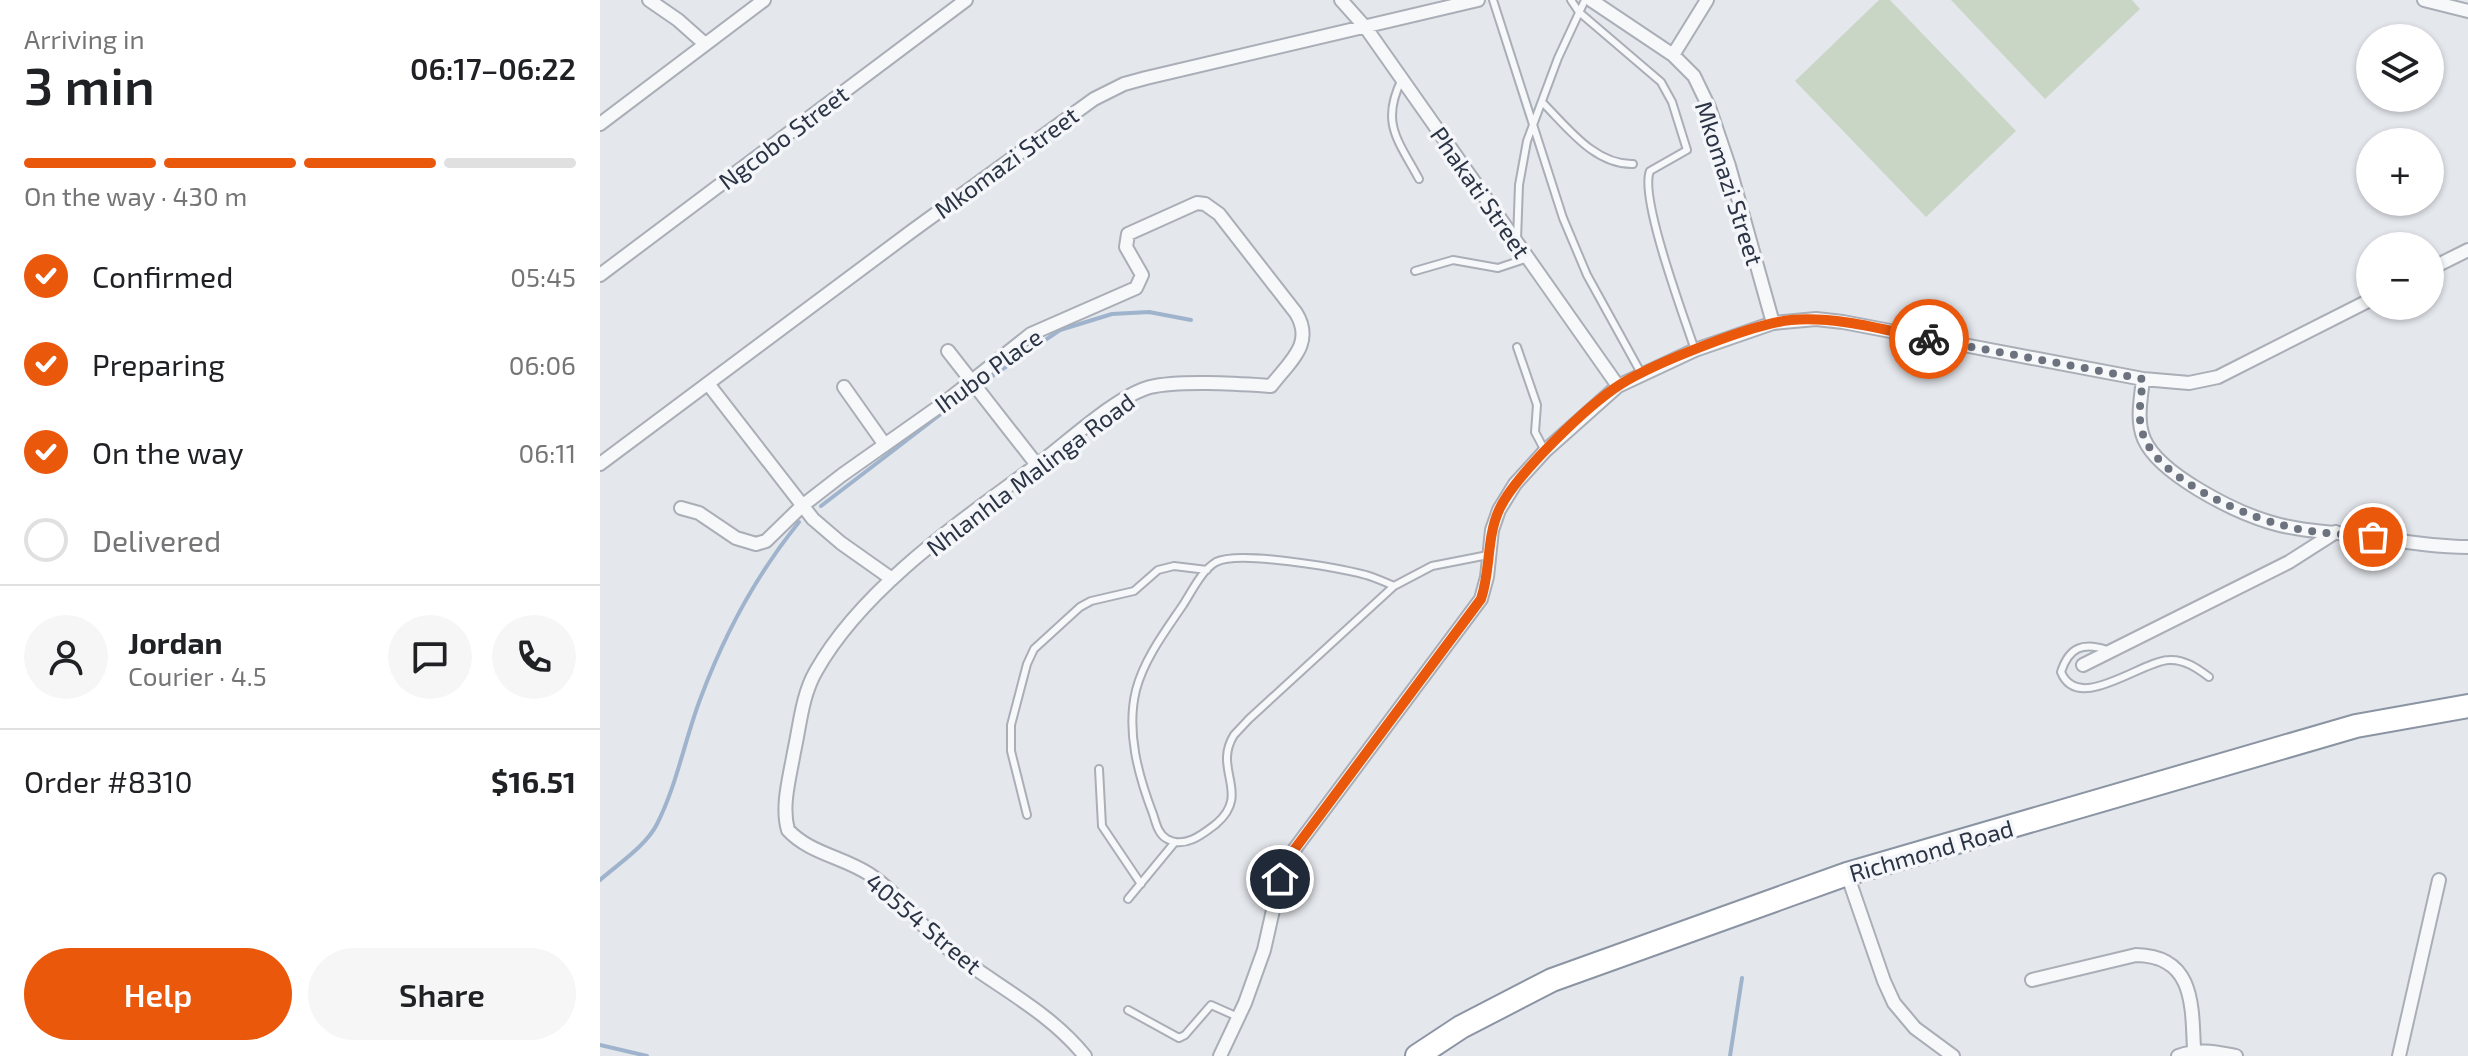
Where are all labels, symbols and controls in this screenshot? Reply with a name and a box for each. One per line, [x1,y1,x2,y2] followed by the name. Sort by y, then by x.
[24,23,145,54] text: Arriving in
[2356,24,2444,320] map controls
[2356,24,2444,112] button: layers
[410,50,576,86] text: 06:17–06:22
[24,53,155,115] text: 3 min
[712,79,854,195] street label: Ngcobo Street
[1690,97,1770,269] street label: Mkomazi Street
[928,100,1084,224] street label: Mkomazi Street
[1425,121,1537,263] street label: Phakati Street
[2356,128,2444,216] button: +
[24,180,247,211] text: On the way · 430 m
[2356,232,2444,320] button: −
[24,254,68,298] icon: check
[92,258,233,294] text: Confirmed
[510,261,576,292] text: 05:45
[1889,299,1969,379] courier
[1907,317,1951,361] icon: bike
[929,321,1047,419] street label: Ihubo Place
[24,342,68,386] icon: check
[92,346,225,382] text: Preparing
[509,349,576,380] text: 06:06
[920,386,1140,562] street label: Nhlanhla Malinga Road
[24,430,68,474] icon: check
[92,434,244,470] text: On the way
[519,437,576,468] text: 06:11
[2339,503,2407,571] pin
[2351,515,2395,559] icon: bag
[92,522,221,558] text: Delivered
[24,615,108,699] button: person
[388,615,472,699] button: chat
[492,615,576,699] button: phone
[128,624,223,660] text: Jordan
[128,660,267,691] text: Courier · 4.5
[24,763,193,799] text: Order #8310
[491,763,576,799] text: $16.51
[1846,813,2016,887] street label: Richmond Road
[1246,845,1314,913] pin
[1258,857,1302,901] icon: home
[860,866,988,980] street label: 40554 Street
[24,948,292,1040] button: Help
[308,948,576,1040] button: Share

